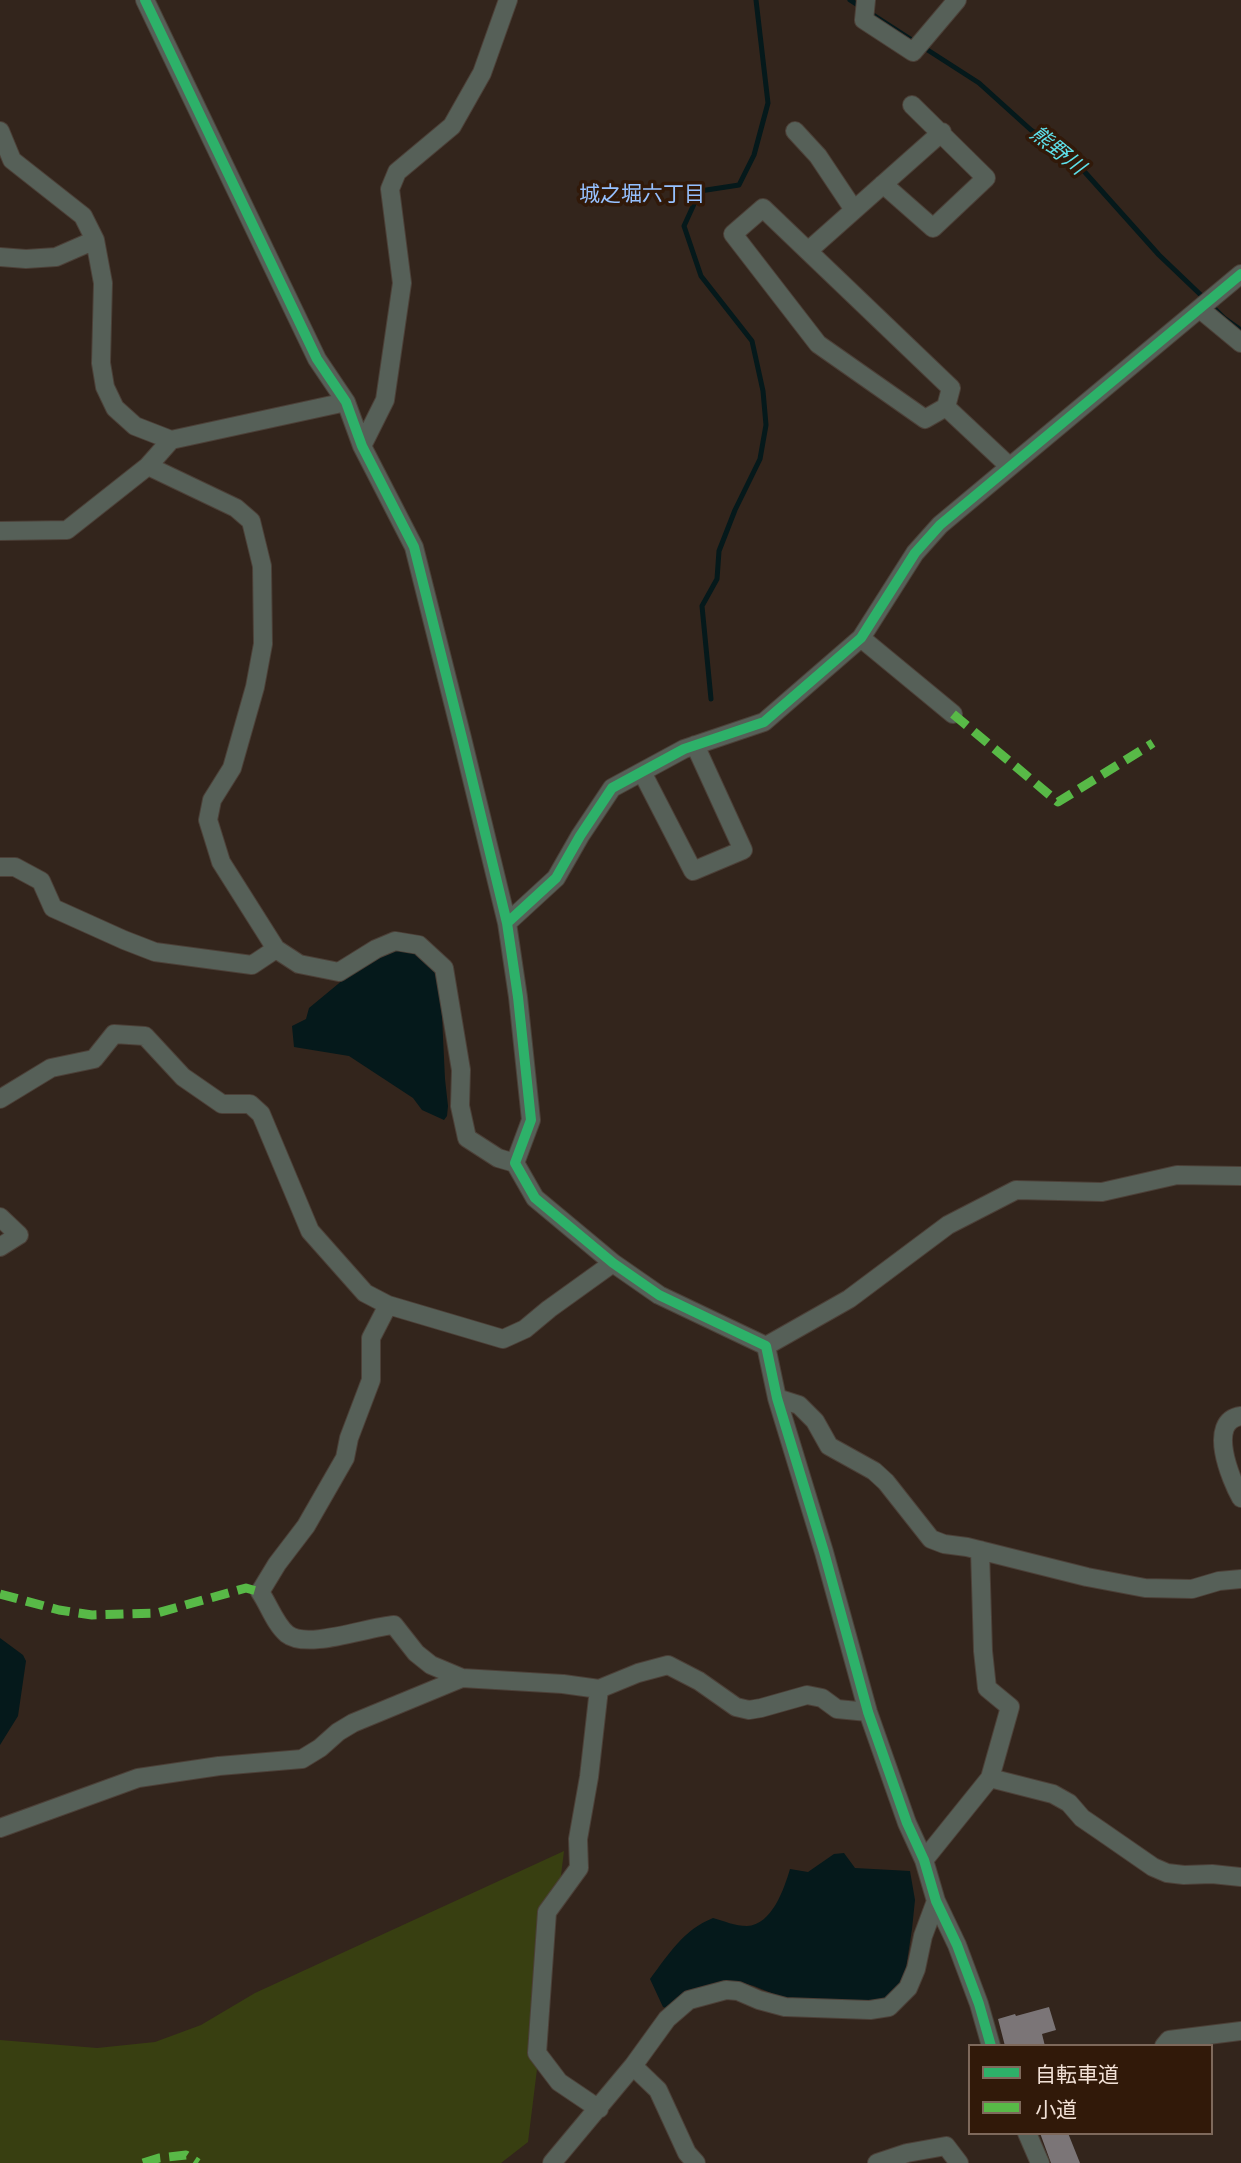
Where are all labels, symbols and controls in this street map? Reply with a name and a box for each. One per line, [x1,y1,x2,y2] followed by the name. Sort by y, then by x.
[1025,121,1089,181] water label: 熊野川
[579,182,705,208] district label: 城之堀六丁目
[968,2044,1213,2135] legend
[1035,2063,1119,2086] text: 自転車道
[1035,2098,1077,2121] text: 小道

